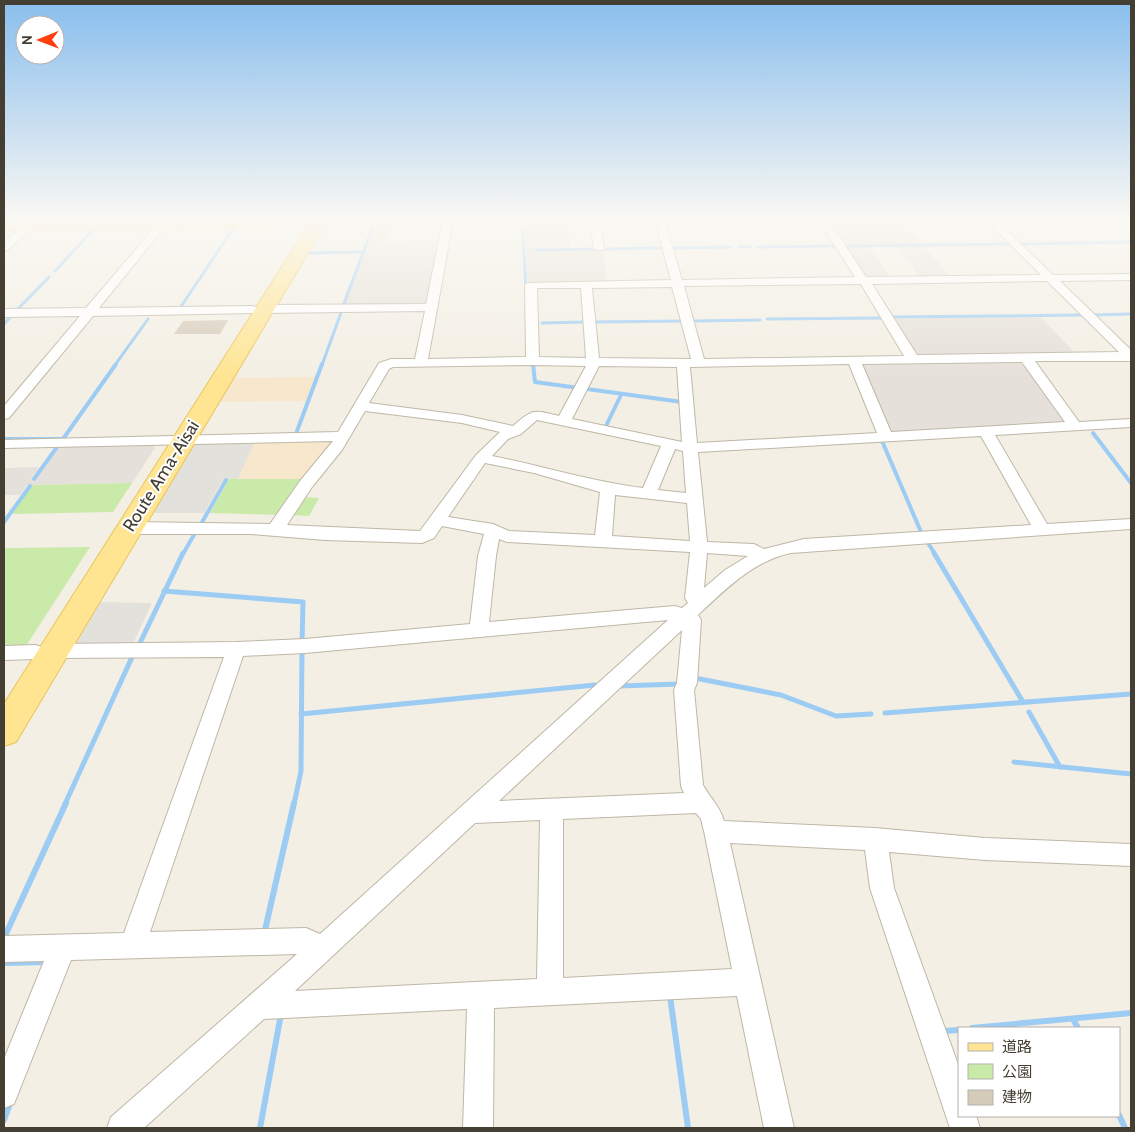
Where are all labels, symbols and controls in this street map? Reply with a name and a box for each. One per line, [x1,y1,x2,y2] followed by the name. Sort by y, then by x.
[15,15,65,65] north arrow
[18,35,36,45] text: N
[118,416,204,536] street label: Route Ama-Aisai
[958,1027,1120,1117] legend
[1002,1038,1032,1056] text: 道路
[1002,1063,1032,1081] text: 公園
[1002,1088,1032,1106] text: 建物

